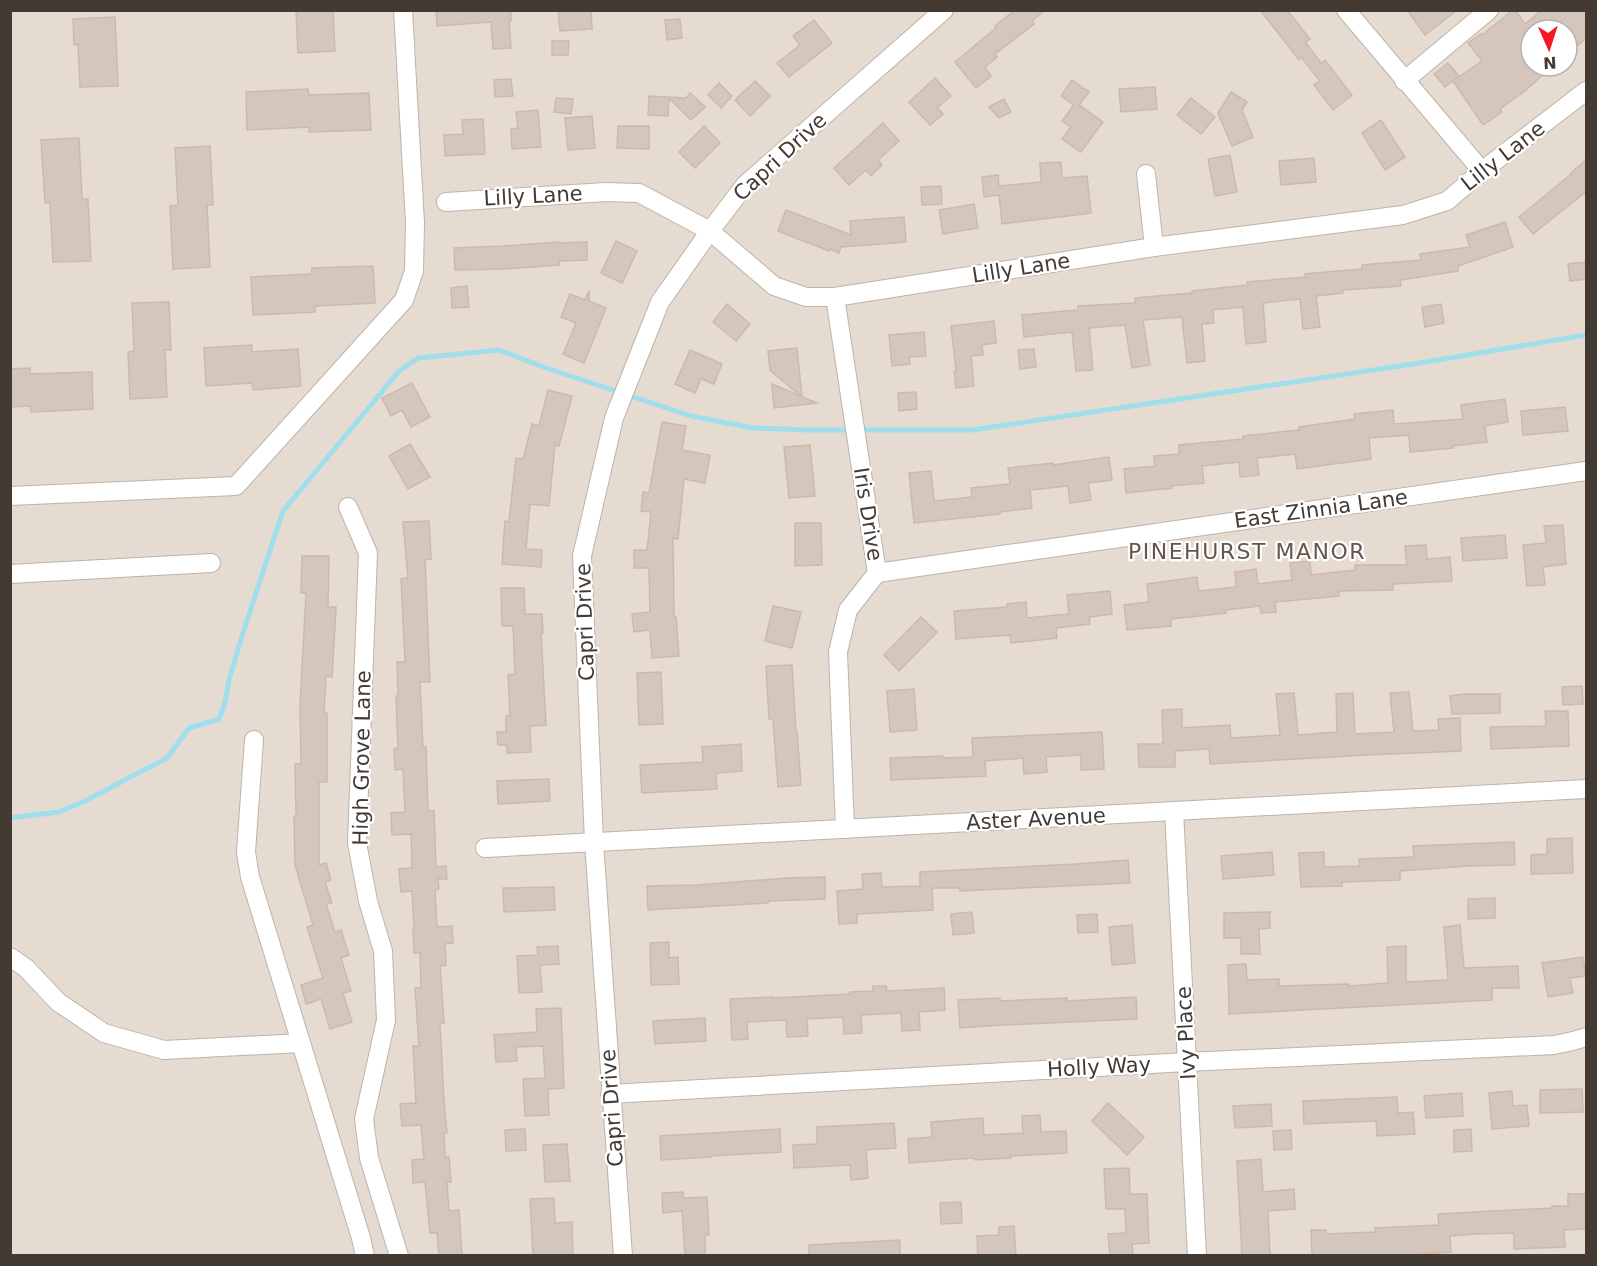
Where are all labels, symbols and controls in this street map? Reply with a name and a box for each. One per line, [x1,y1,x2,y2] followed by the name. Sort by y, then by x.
[1519,18,1579,78] north arrow
[1543,53,1557,72] text: N
[729,108,831,206] street label: Capri Drive
[1457,116,1549,196] street label: Lilly Lane
[483,181,583,211] street label: Lilly Lane
[970,248,1072,288] street label: Lilly Lane
[849,466,887,562] street label: Iris Drive
[1233,485,1409,533] street label: East Zinnia Lane
[1128,539,1366,564] district label: PINEHURST MANOR
[571,563,599,681] street label: Capri Drive
[348,670,376,846] street label: High Grove Lane
[966,803,1106,835] street label: Aster Avenue
[1172,986,1200,1080] street label: Ivy Place
[596,1048,628,1168] street label: Capri Drive
[1046,1052,1152,1082] street label: Holly Way

